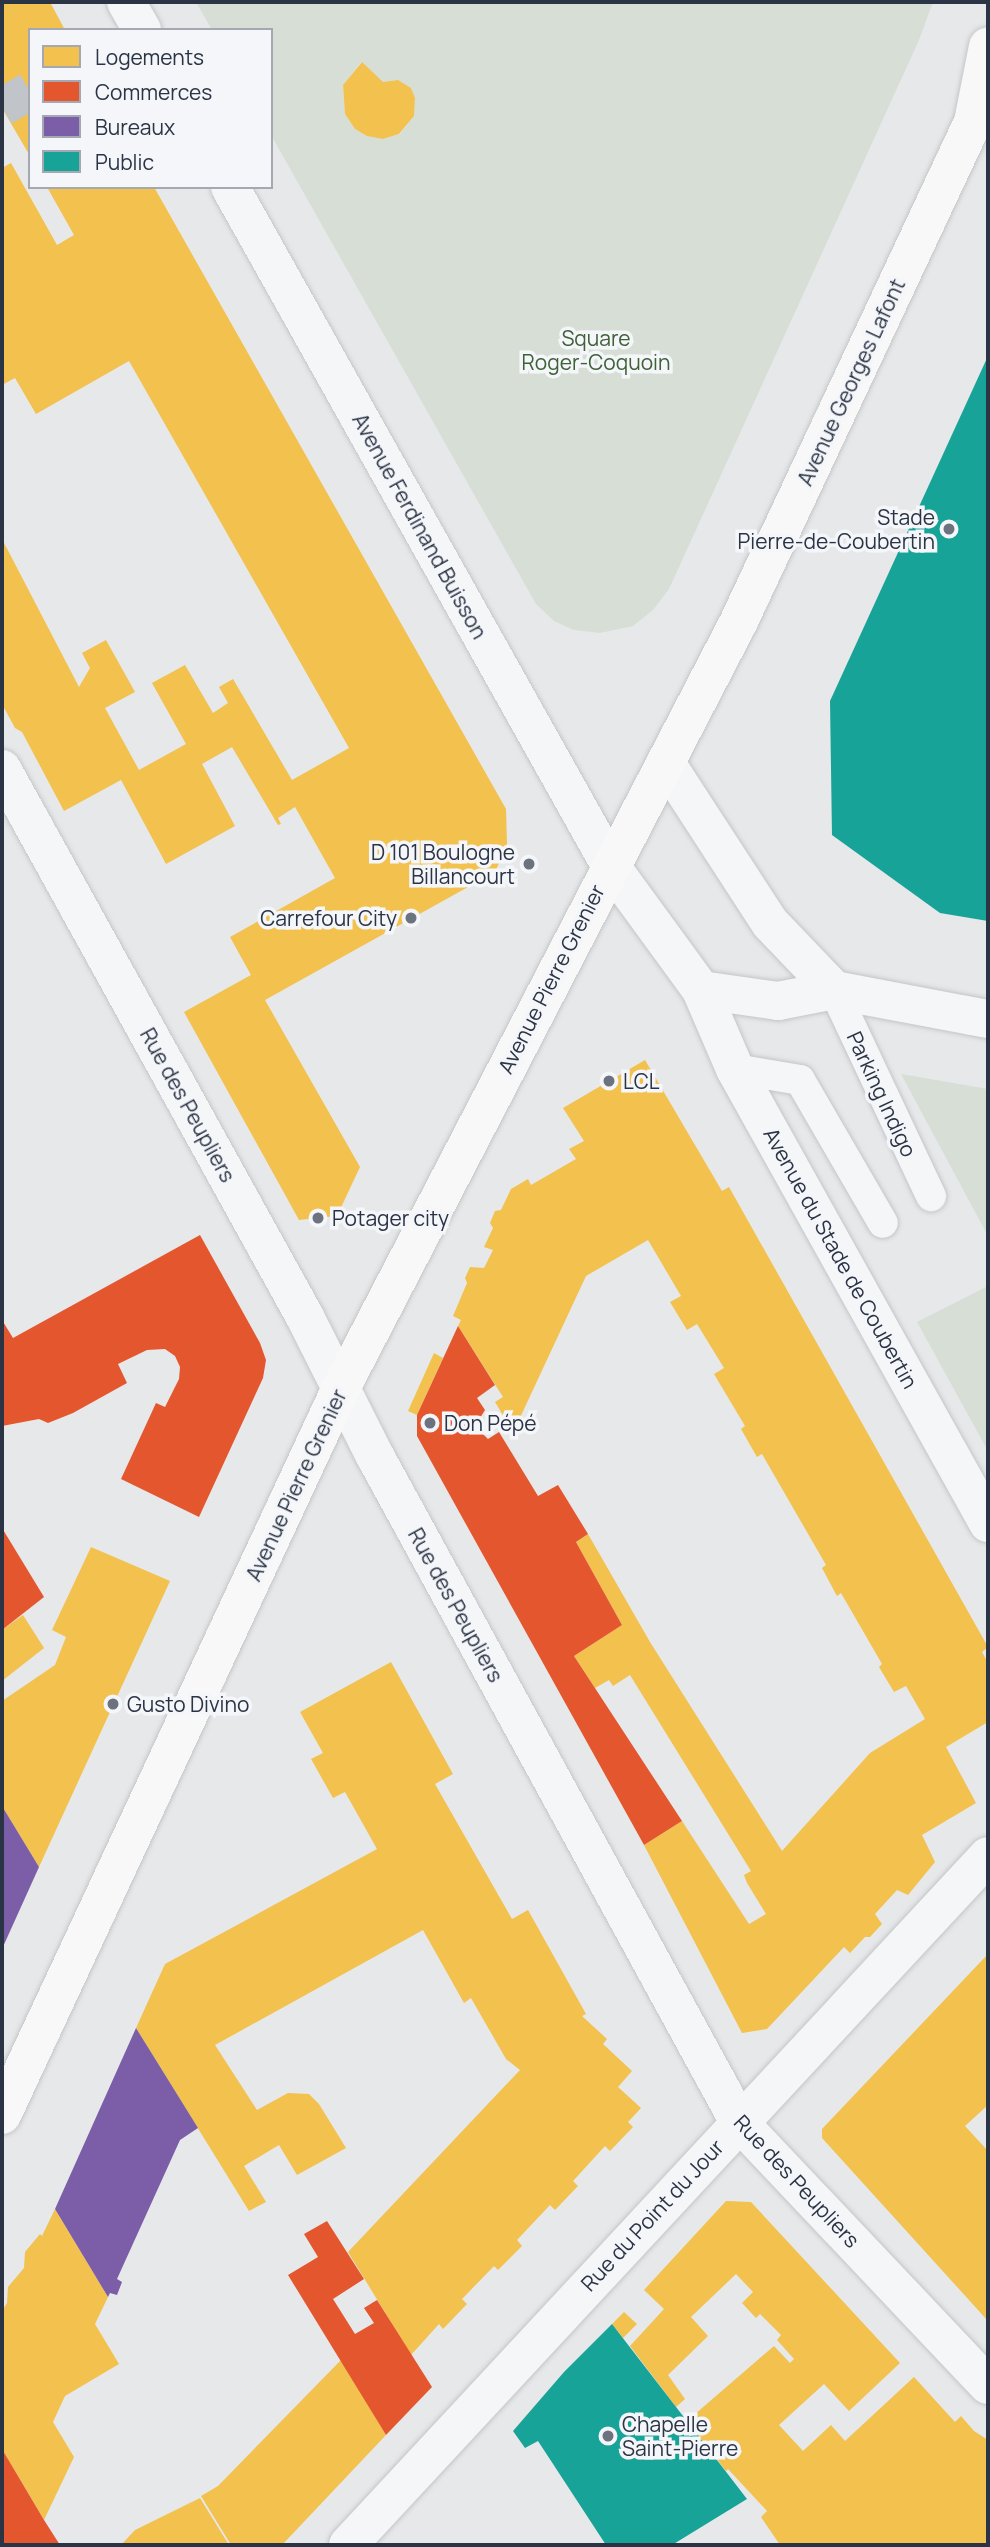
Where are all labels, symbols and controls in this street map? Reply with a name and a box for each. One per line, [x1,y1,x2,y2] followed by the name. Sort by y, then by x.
[28,28,273,189] legend
[95,43,204,71] text: Logements
[95,78,212,106] text: Commerces
[95,113,175,141] text: Bureaux
[95,148,154,176] text: Public
[792,275,910,489] street label: Avenue Georges Lafont
[522,325,670,375] park label: Square Roger-Coquoin
[347,409,493,643] street label: Avenue Ferdinand Buisson
[738,504,935,554] place label: Stade Pierre-de-Coubertin
[941,521,957,537] marker: Stade Pierre-de-Coubertin
[371,839,515,889] place label: D 101 Boulogne Billancourt
[521,856,537,872] marker: D 101 Boulogne Billancourt
[492,880,610,1078] street label: Avenue Pierre Grenier
[260,905,397,931] place label: Carrefour City
[403,910,419,926] marker: Carrefour City
[135,1024,241,1186] street label: Rue des Peupliers
[842,1027,922,1161] street label: Parking Indigo
[623,1068,659,1094] place label: LCL
[601,1073,617,1089] marker: LCL
[759,1123,923,1393] street label: Avenue du Stade de Coubertin
[332,1205,449,1231] place label: Potager city
[310,1210,326,1226] marker: Potager city
[240,1385,352,1585] street label: Avenue Pierre Grenier
[444,1410,537,1436] place label: Don Pépé
[422,1415,438,1431] marker: Don Pépé
[403,1524,509,1686] street label: Rue des Peupliers
[127,1691,249,1717] place label: Gusto Divino
[105,1696,121,1712] marker: Gusto Divino
[729,2109,865,2253] street label: Rue des Peupliers
[575,2134,729,2296] street label: Rue du Point du Jour
[622,2411,738,2461] place label: Chapelle Saint-Pierre
[600,2428,616,2444] marker: Chapelle Saint-Pierre

